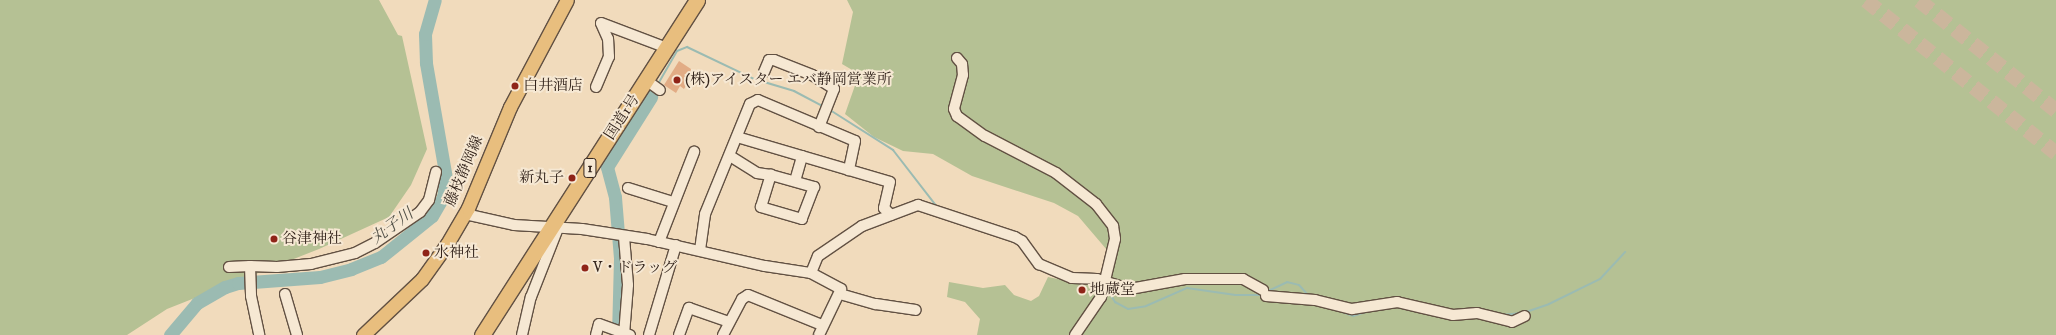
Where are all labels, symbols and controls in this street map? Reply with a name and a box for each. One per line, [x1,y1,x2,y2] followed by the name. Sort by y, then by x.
[685,71,893,89] place label: (株)アイスター エバ静岡営業所
[672,75,682,85] marker: (株)アイスター エバ静岡営業所
[523,77,583,95] place label: 白井酒店
[510,81,520,91] marker: 白井酒店
[601,91,643,143] street label: 国道1号
[441,133,487,209] street label: 藤枝静岡線
[583,156,597,180] road number: 1
[519,169,564,187] place label: 新丸子
[567,173,577,183] marker: 新丸子
[367,204,417,248] water label: 丸子川
[282,230,342,248] place label: 谷津神社
[269,234,279,244] marker: 谷津神社
[434,244,479,262] place label: 水神社
[421,248,431,258] marker: 水神社
[593,259,677,277] place label: V・ドラッグ
[580,263,590,273] marker: V・ドラッグ
[1090,281,1135,299] place label: 地蔵堂
[1077,285,1087,295] marker: 地蔵堂

